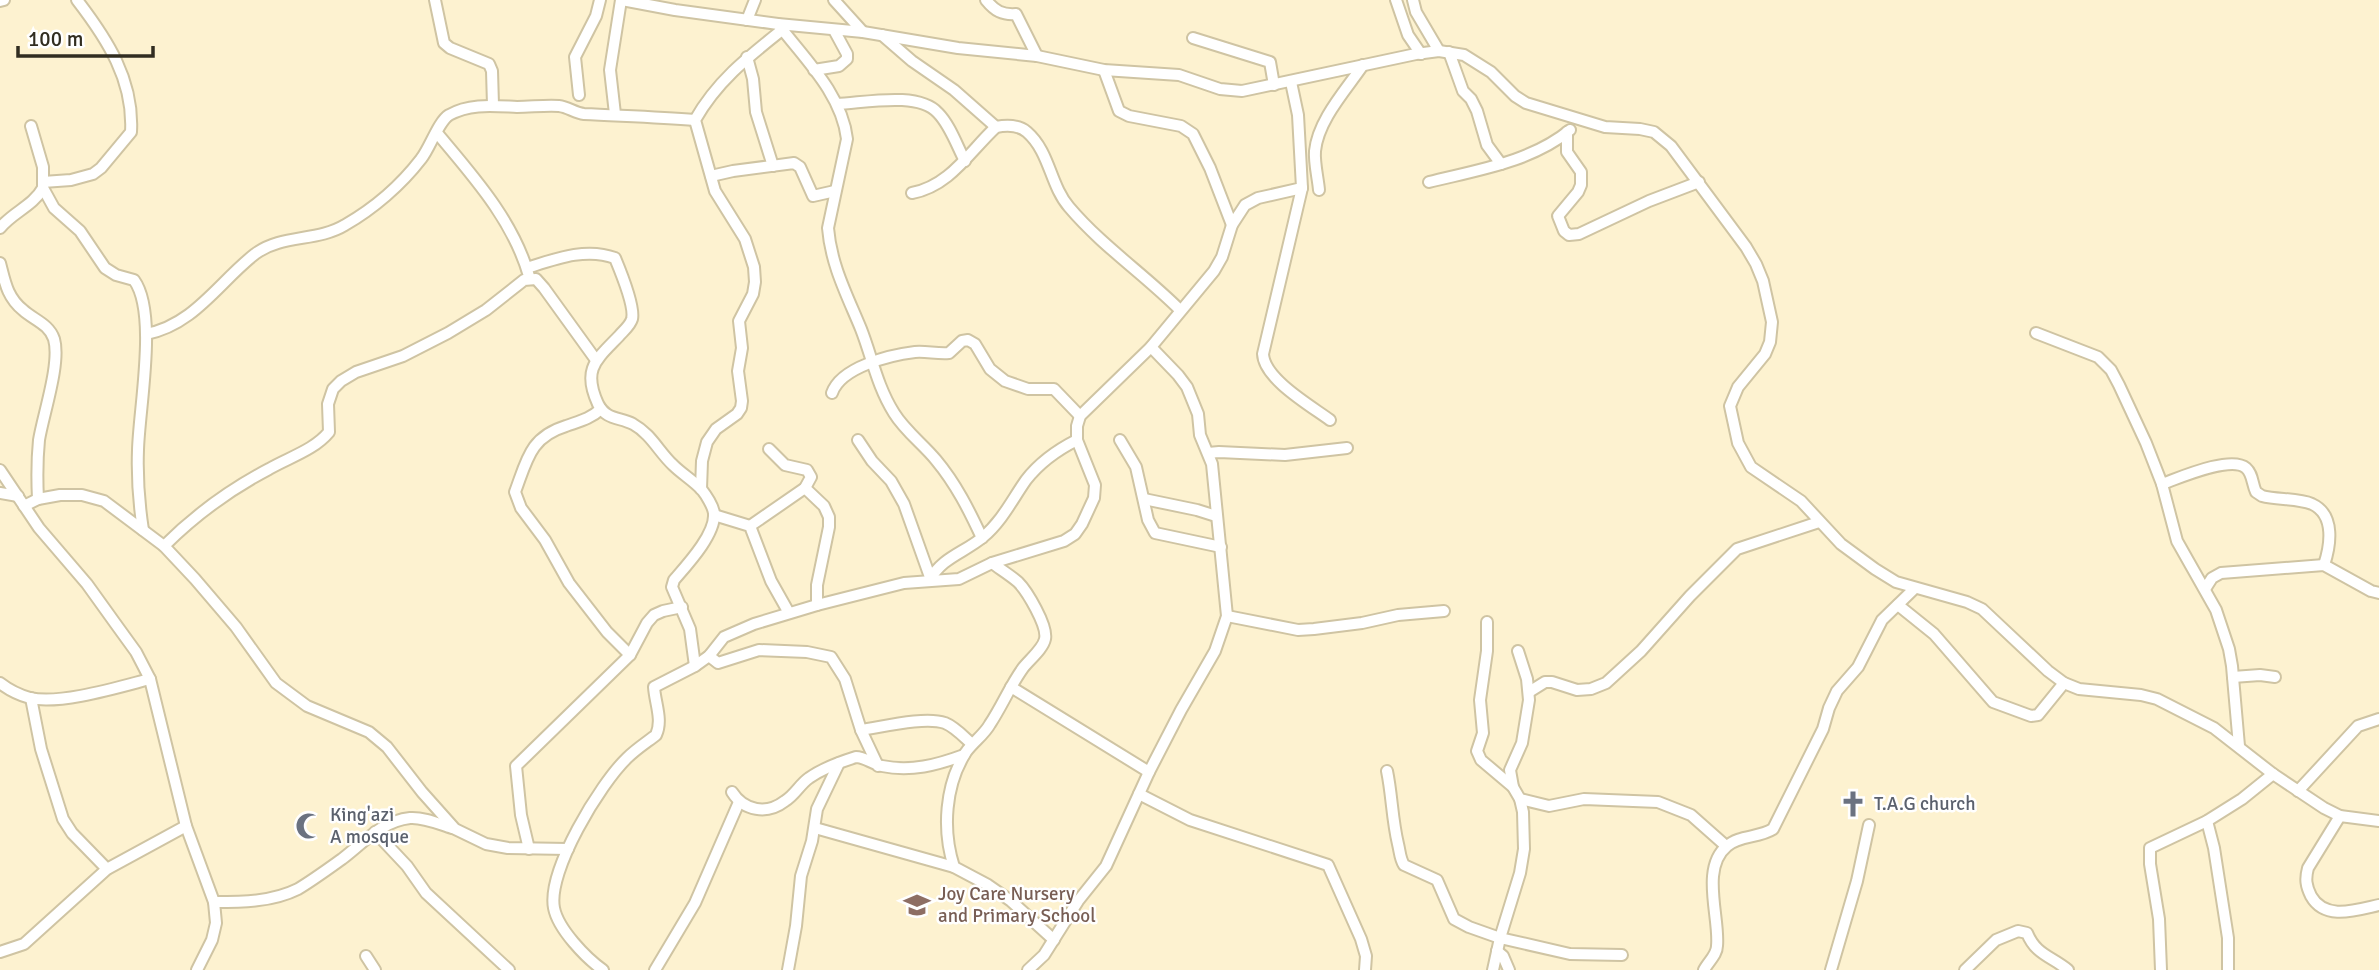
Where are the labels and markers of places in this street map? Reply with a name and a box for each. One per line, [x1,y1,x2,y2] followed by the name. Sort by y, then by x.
[1838,789,1868,819] church icon: T.A.G church
[1874,792,1976,816] place label: T.A.G church
[330,803,409,849] place label: King'azi A mosque
[294,811,324,841] mosque icon: King'azi A mosque
[938,882,1096,928] place label: Joy Care Nursery and Primary School
[902,890,932,920] school or university icon: Joy Care Nursery and Primary School

